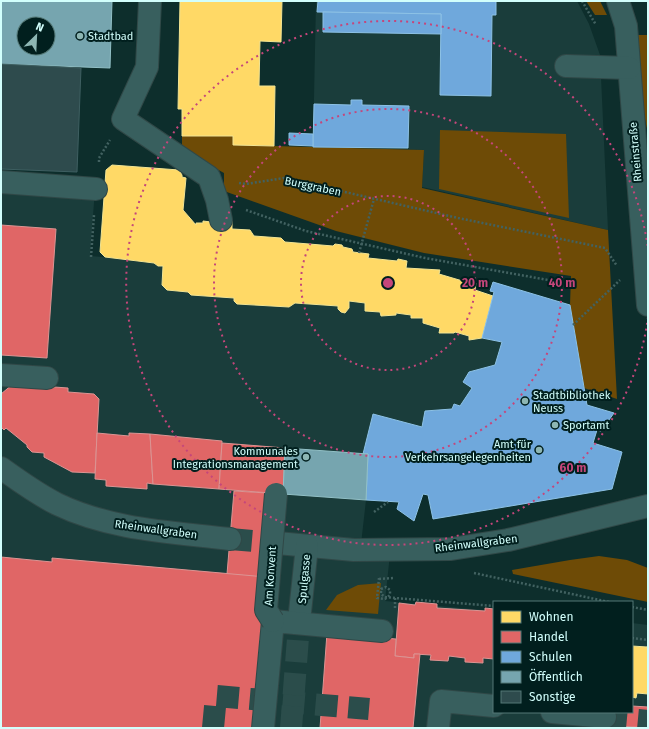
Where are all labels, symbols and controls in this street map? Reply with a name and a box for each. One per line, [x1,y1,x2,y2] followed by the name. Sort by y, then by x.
[16,16,56,56] north arrow
[34,20,46,35] text: N
[88,30,133,43] place label: Stadtbad
[75,31,85,41] marker: Stadtbad
[626,121,645,182] street label: Rheinstraße
[283,174,342,199] street label: Burggraben
[381,276,395,290] centre of rings
[462,276,488,290] text: 20 m
[549,276,575,290] text: 40 m
[533,389,611,415] place label: Stadtbibliothek Neuss
[520,396,530,406] marker: Stadtbibliothek Neuss
[563,419,610,432] place label: Sportamt
[550,420,560,430] marker: Sportamt
[405,438,532,464] place label: Amt für Verkehrsangelegenheiten
[173,445,298,471] place label: Kommunales Integrationsmanagement
[534,445,544,455] marker: Amt für Verkehrsangelegenheiten
[301,452,311,462] marker: Kommunales Integrationsmanagement
[560,461,586,475] text: 60 m
[114,517,198,542] street label: Rheinwallgraben
[434,532,518,555] street label: Rheinwallgraben
[262,546,279,606] street label: Am Konvent
[296,554,313,604] street label: Spulgasse
[493,601,633,713] legend
[529,610,573,624] text: Wohnen
[529,630,568,644] text: Handel
[529,650,572,664] text: Schulen
[529,668,583,684] text: Öffentlich
[529,690,576,704] text: Sonstige

